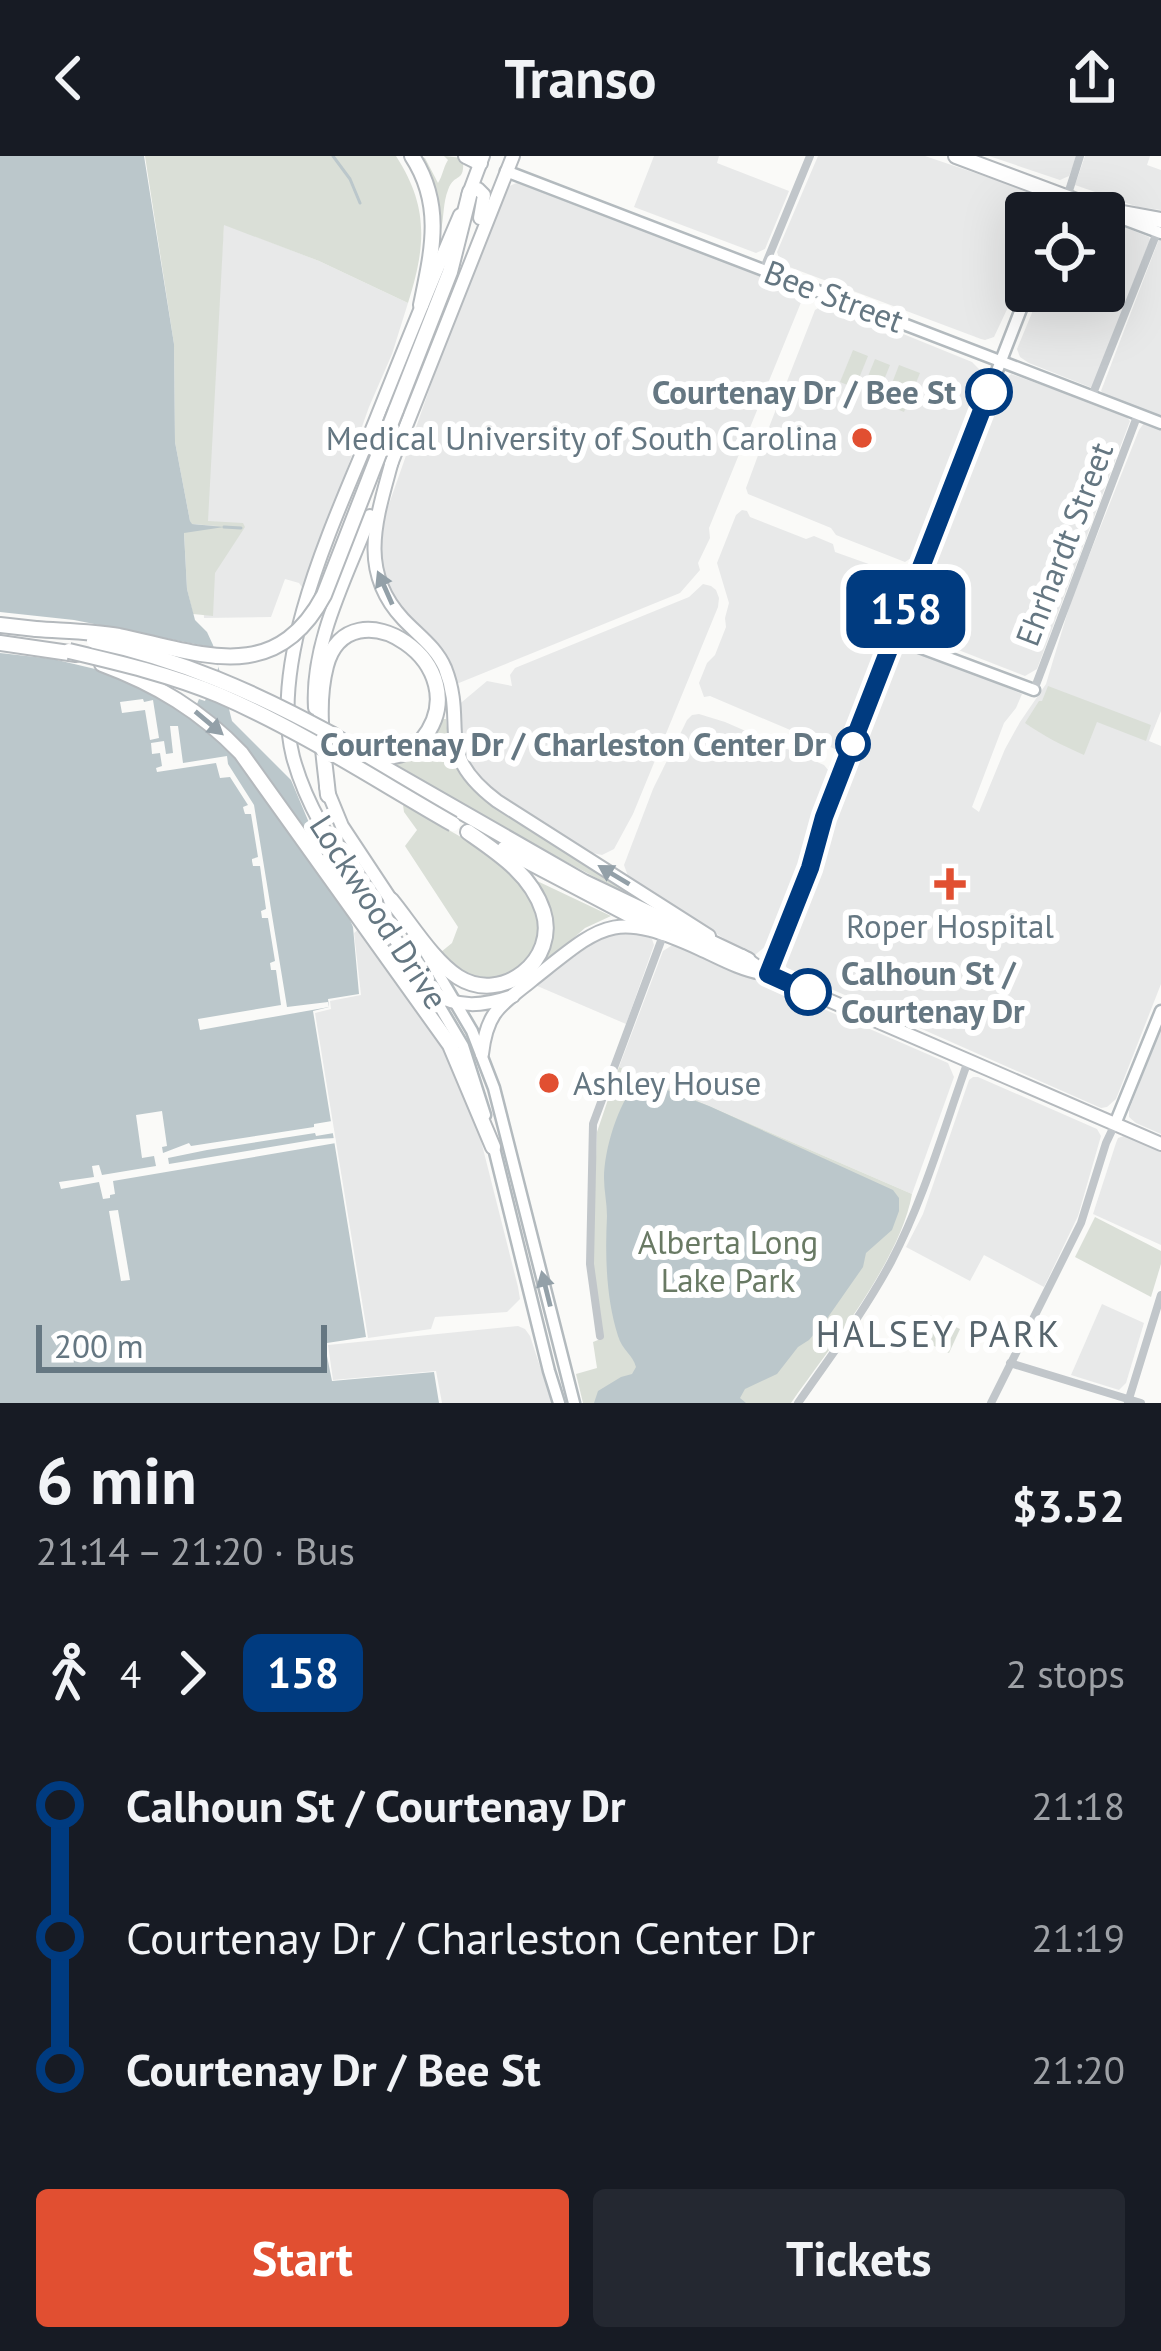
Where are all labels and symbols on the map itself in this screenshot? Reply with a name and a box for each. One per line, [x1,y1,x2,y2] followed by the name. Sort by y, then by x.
[759,249,910,342] street label: Bee Street
[652,370,956,413] place label: Courtenay Dr / Bee St
[967,370,1011,414] marker: Courtenay Dr / Bee St
[326,416,838,459] place label: Medical University of South Carolina
[849,425,875,451] marker: Medical University of South Carolina
[1005,436,1122,652] street label: Ehrhardt Street
[374,570,394,605] one-way arrow
[837,570,975,648] line badge: 158
[194,710,225,736] one-way arrow
[320,722,826,765] place label: Courtenay Dr / Charleston Center Dr
[837,728,869,760] marker: Courtenay Dr / Charleston Center Dr
[301,806,458,1017] street label: Lockwood Drive
[597,865,631,886] one-way arrow
[934,868,966,900] marker: Roper Hospital
[846,904,1054,947] place label: Roper Hospital
[841,951,1025,1032] place label: Calhoun St / Courtenay Dr
[786,970,830,1014] marker: Calhoun St / Courtenay Dr
[573,1061,761,1104] place label: Ashley House
[536,1070,562,1096] marker: Ashley House
[638,1220,818,1301] park label: Alberta Long Lake Park
[536,1271,555,1308] one-way arrow
[816,1310,1062,1357] district label: HALSEY PARK
[36,1319,327,1372] scale bar

